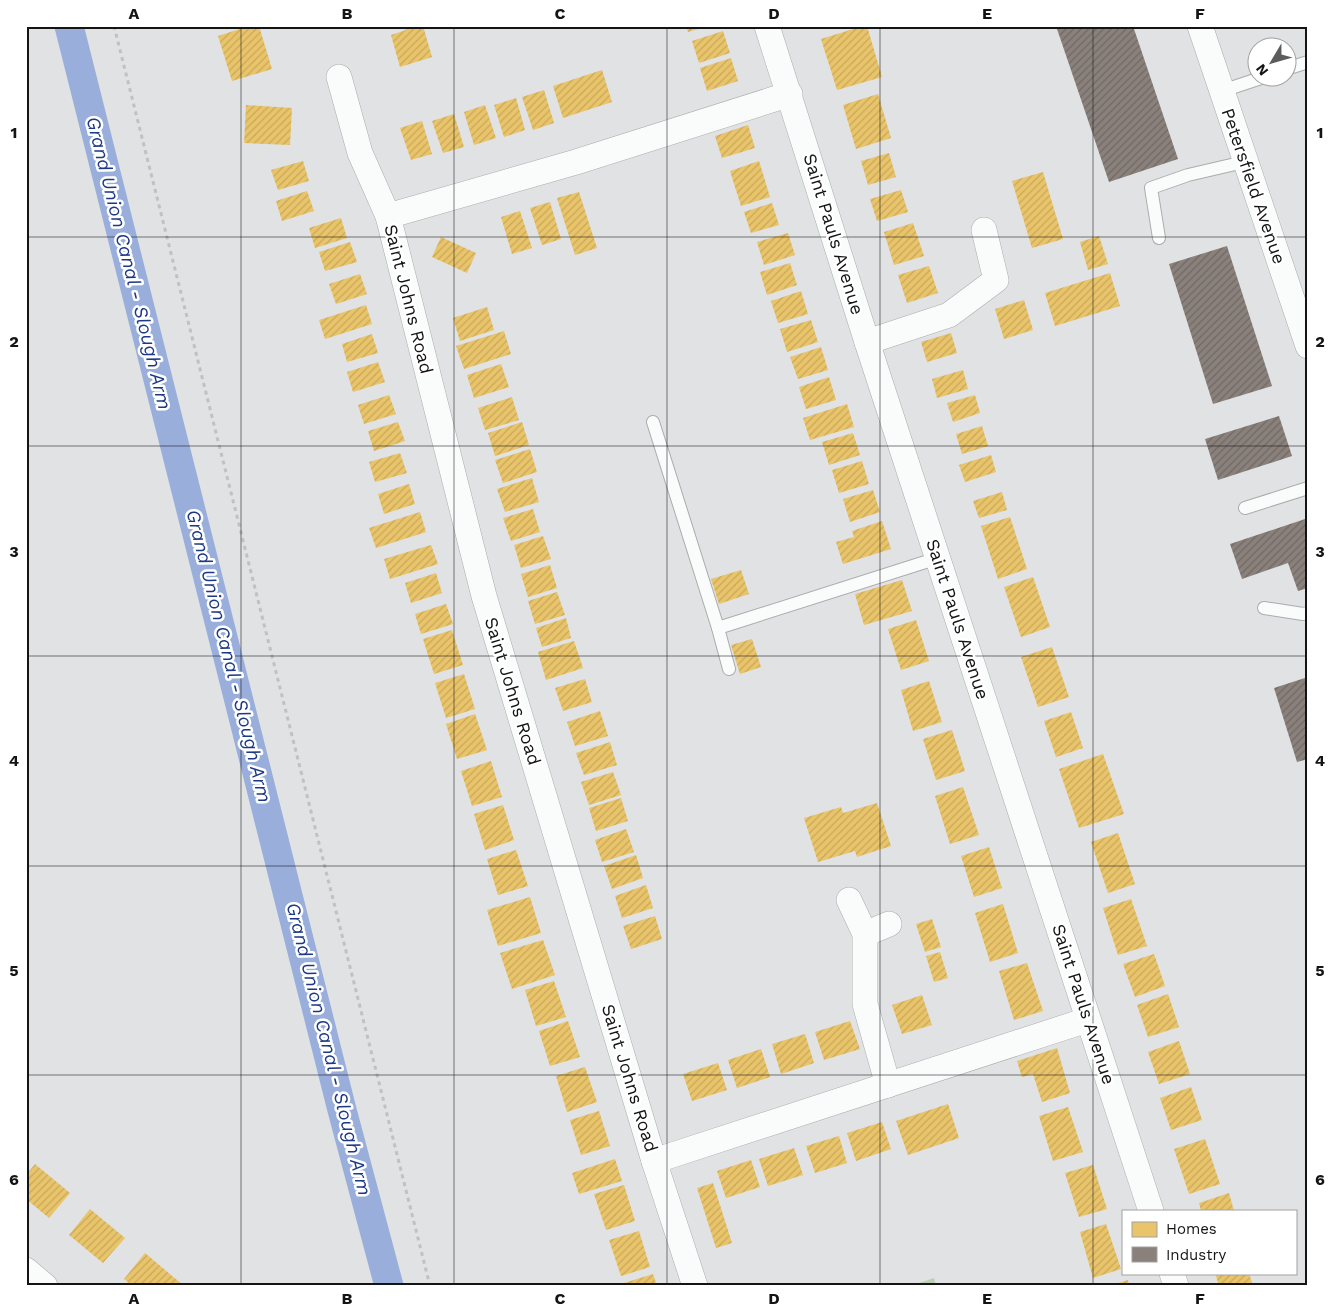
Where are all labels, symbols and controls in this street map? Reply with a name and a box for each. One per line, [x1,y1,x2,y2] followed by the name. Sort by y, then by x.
[129,4,140,23] text: A
[342,4,353,23] text: B
[555,4,566,23] text: C
[768,4,780,23] text: D
[982,4,992,23] text: E
[1195,4,1205,23] text: F
[1246,38,1296,88] north arrow
[1252,61,1271,79] text: N
[1217,105,1291,267] street label: Petersfield Avenue
[81,114,177,412] water label: Grand Union Canal - Slough Arm
[11,123,17,142] text: 1
[1317,123,1323,142] text: 1
[799,151,869,317] street label: Saint Pauls Avenue
[380,222,438,376] street label: Saint Johns Road
[9,332,19,351] text: 2
[1315,332,1325,351] text: 2
[181,507,277,805] water label: Grand Union Canal - Slough Arm
[922,536,994,702] street label: Saint Pauls Avenue
[9,542,19,561] text: 3
[1315,542,1325,561] text: 3
[481,615,545,767] street label: Saint Johns Road
[9,751,19,770] text: 4
[1315,751,1325,770] text: 4
[281,900,377,1198] water label: Grand Union Canal - Slough Arm
[1048,921,1120,1087] street label: Saint Pauls Avenue
[9,961,19,980] text: 5
[1315,961,1325,980] text: 5
[598,1002,662,1154] street label: Saint Johns Road
[9,1170,19,1189] text: 6
[1315,1170,1325,1189] text: 6
[1122,1210,1296,1274] legend
[1166,1220,1217,1238] text: Homes
[1166,1246,1227,1264] text: Industry
[129,1289,140,1308] text: A
[342,1289,353,1308] text: B
[555,1289,566,1308] text: C
[768,1289,780,1308] text: D
[982,1289,992,1308] text: E
[1195,1289,1205,1308] text: F

